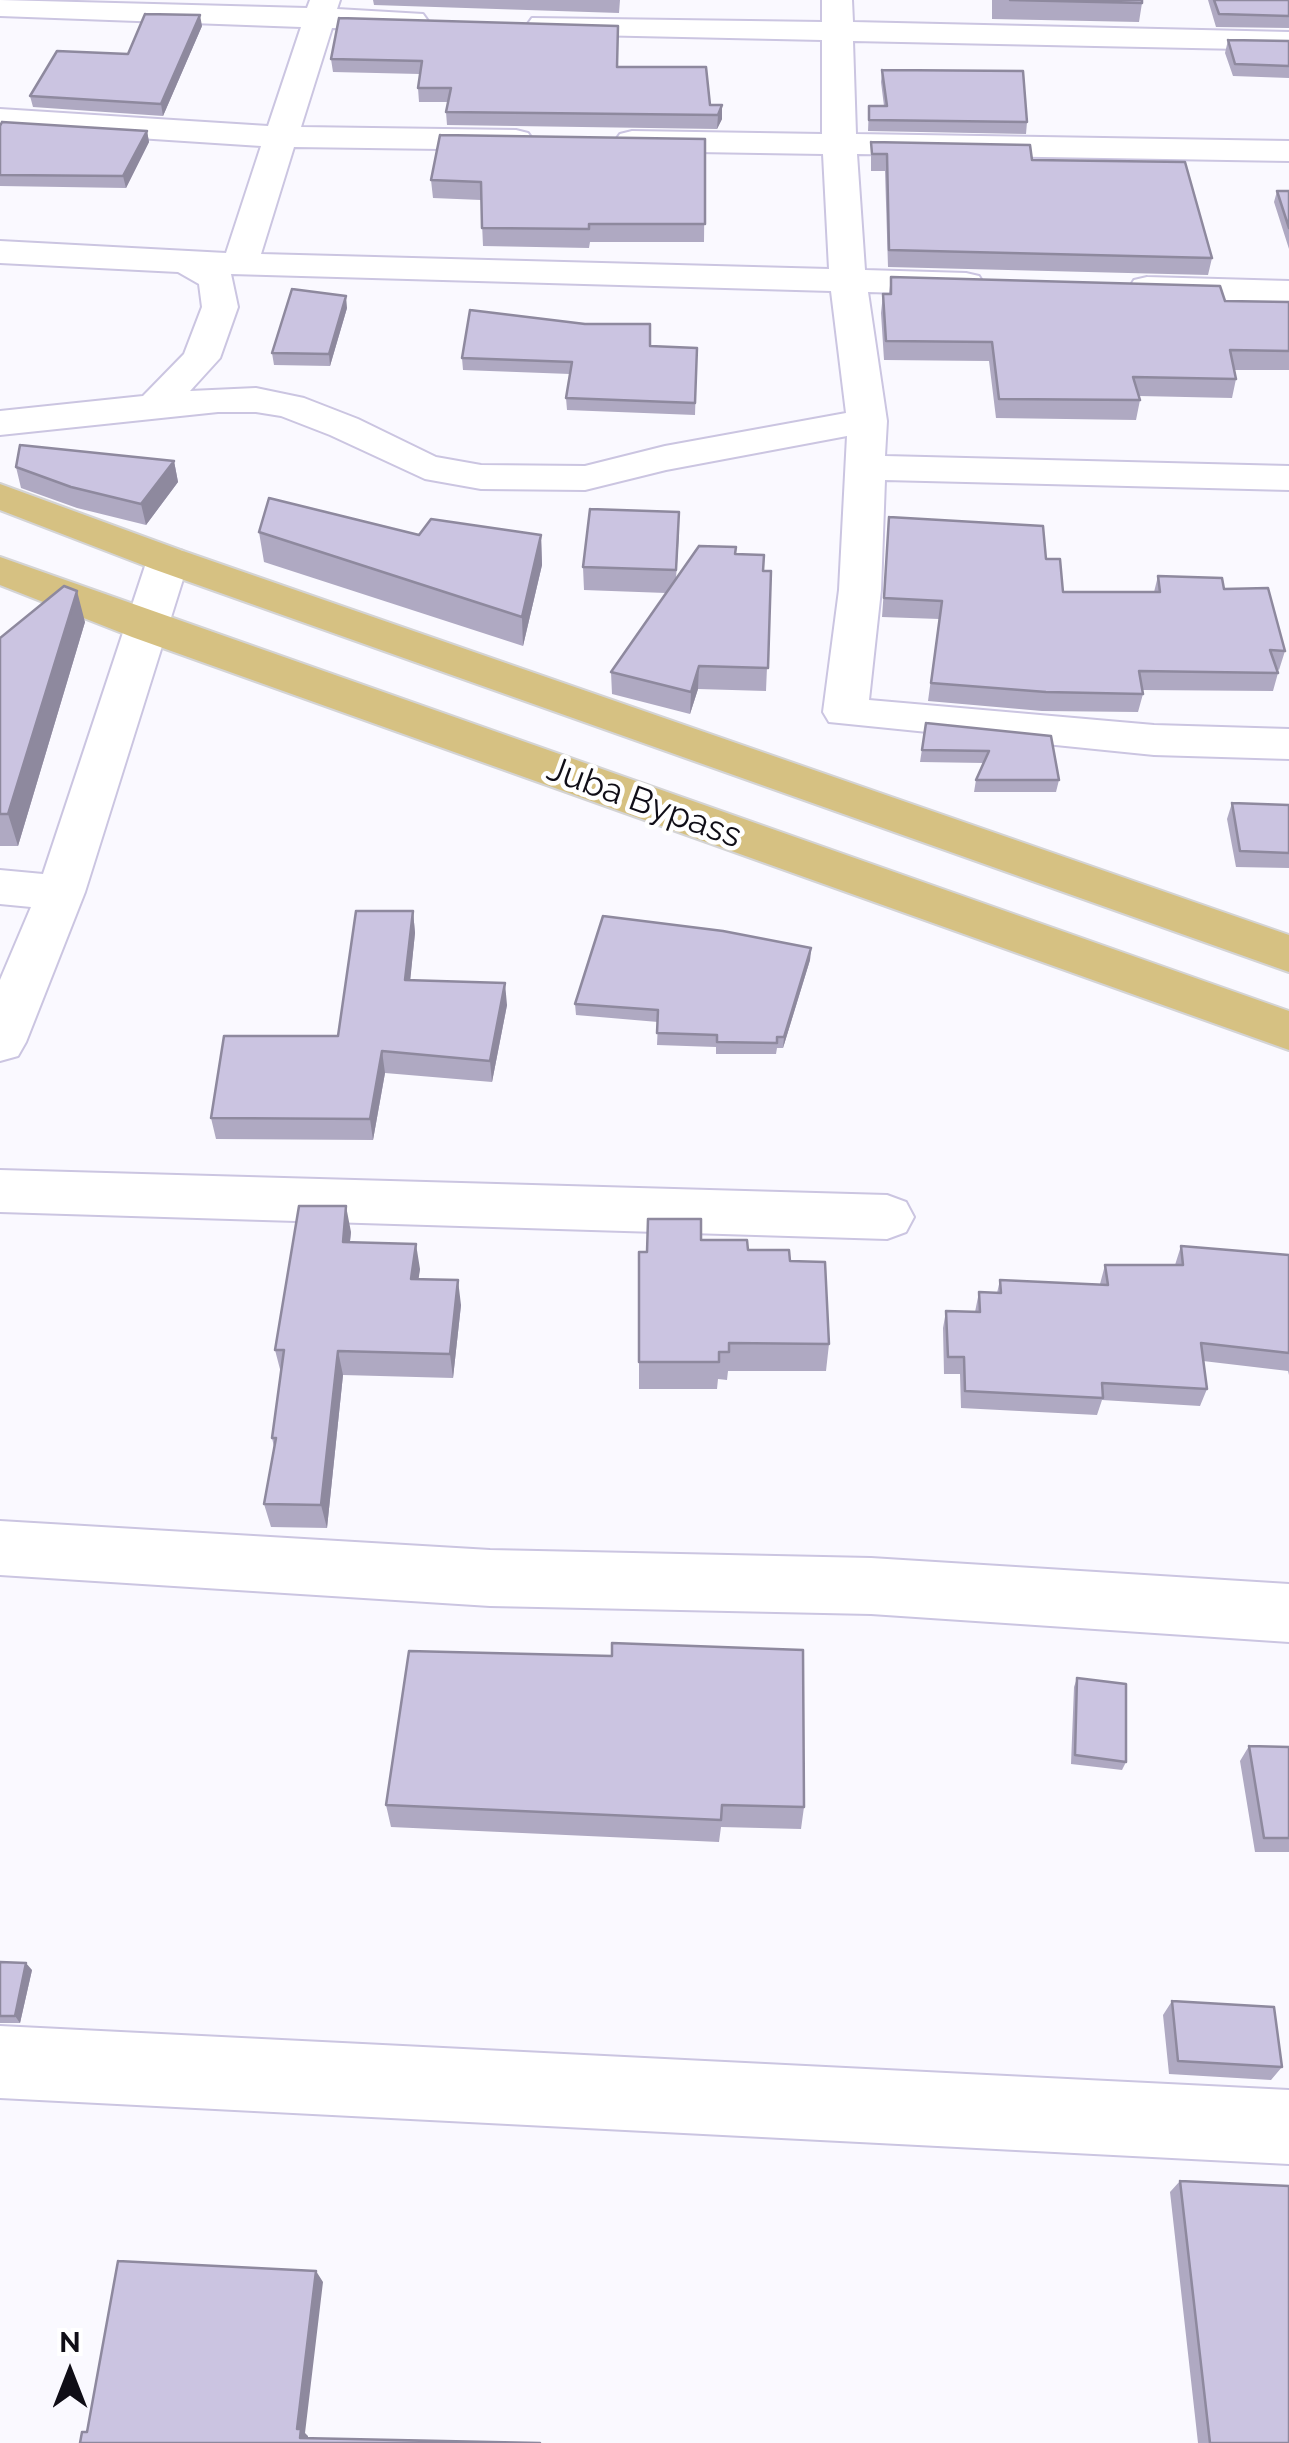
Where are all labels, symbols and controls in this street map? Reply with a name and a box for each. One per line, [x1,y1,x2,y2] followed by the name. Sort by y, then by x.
[541,748,747,858] street label: Juba Bypass
[20,2323,120,2423] north arrow
[59,2326,81,2359] text: N

